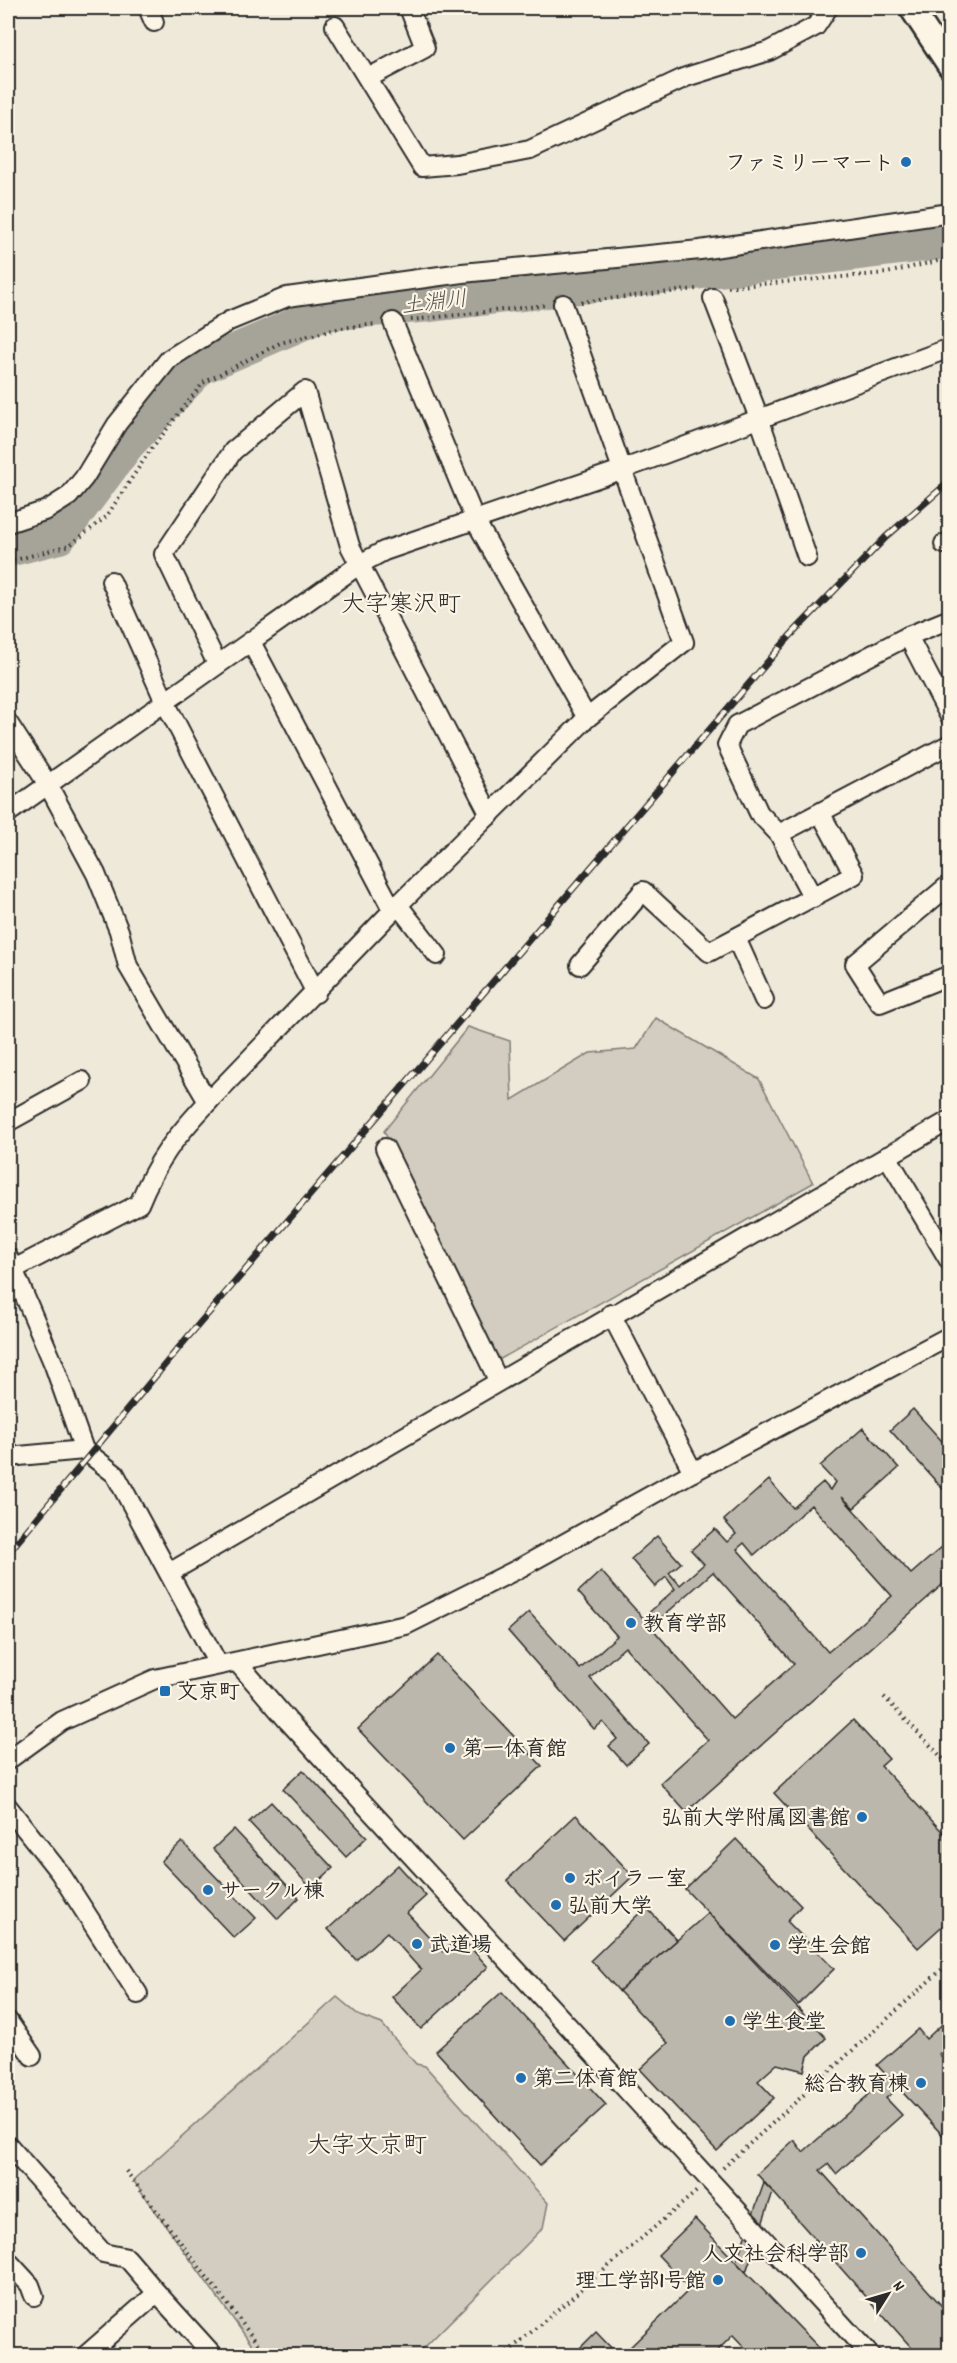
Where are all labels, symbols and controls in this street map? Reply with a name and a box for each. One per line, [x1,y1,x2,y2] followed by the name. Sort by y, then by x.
[725,150,894,180] place label: ファミリーマート
[899,155,913,169] marker: ファミリーマート
[400,285,469,324] water label: 土淵川
[341,589,461,623] district label: 大字寒沢町
[643,1611,727,1641] place label: 教育学部
[624,1616,638,1630] marker: 教育学部
[177,1679,240,1709] place label: 文京町
[158,1684,172,1698] marker: 文京町
[462,1736,567,1766] place label: 第一体育館
[443,1741,457,1755] marker: 第一体育館
[661,1805,850,1835] place label: 弘前大学附属図書館
[855,1810,869,1824] marker: 弘前大学附属図書館
[582,1866,687,1896] place label: ボイラー室
[563,1871,577,1885] marker: ボイラー室
[220,1878,324,1908] place label: サークル棟
[201,1883,215,1897] marker: サークル棟
[568,1893,652,1923] place label: 弘前大学
[549,1898,563,1912] marker: 弘前大学
[429,1932,492,1962] place label: 武道場
[787,1933,871,1963] place label: 学生会館
[410,1937,424,1951] marker: 武道場
[768,1938,782,1952] marker: 学生会館
[742,2009,826,2039] place label: 学生食堂
[723,2014,737,2028] marker: 学生食堂
[533,2066,638,2096] place label: 第二体育館
[514,2071,528,2085] marker: 第二体育館
[804,2071,909,2101] place label: 総合教育棟
[914,2076,928,2090] marker: 総合教育棟
[307,2130,427,2164] district label: 大字文京町
[702,2241,849,2271] place label: 人文社会科学部
[854,2246,868,2260] marker: 人文社会科学部
[858,2264,918,2324] north arrow
[575,2268,706,2298] place label: 理工学部1号館
[711,2273,725,2287] marker: 理工学部1号館
[886,2276,910,2297] text: N

